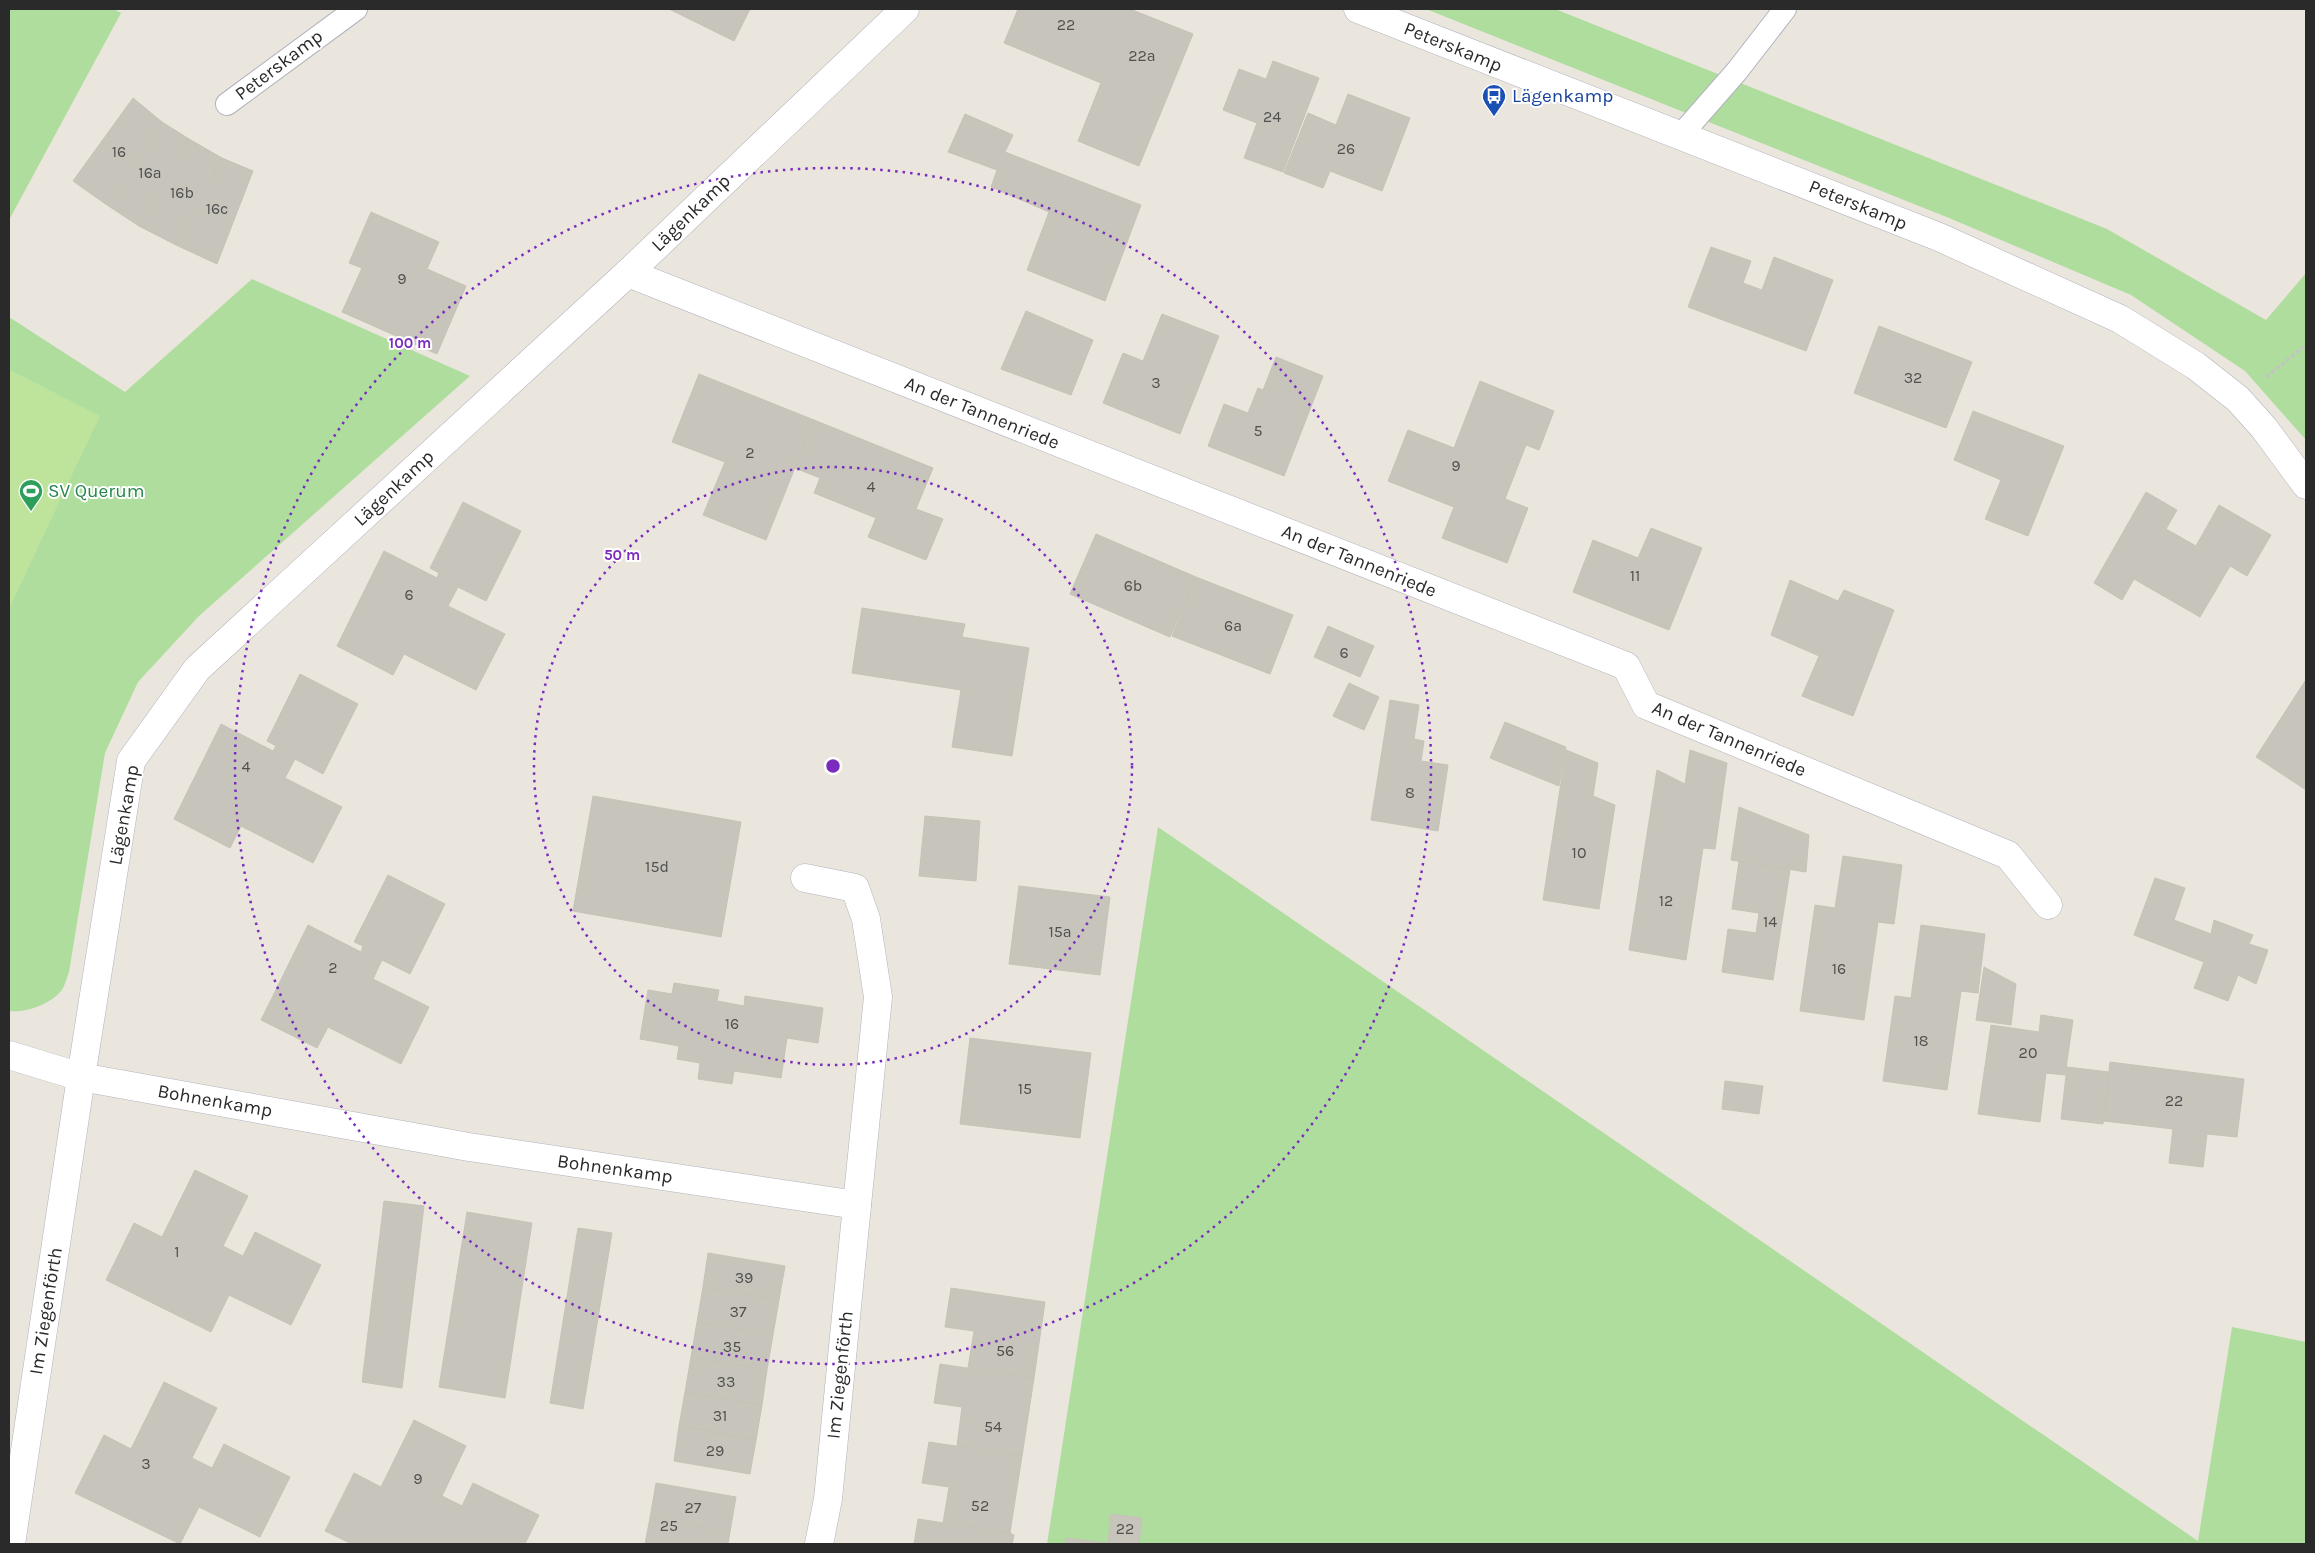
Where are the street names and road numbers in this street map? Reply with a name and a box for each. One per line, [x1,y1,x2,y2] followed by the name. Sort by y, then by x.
[1401,17,1505,77] street label: Peterskamp
[231,25,327,105] street label: Peterskamp
[647,170,735,256] street label: Lägenkamp
[1806,175,1910,235] street label: Peterskamp
[901,372,1063,454] street label: An der Tannenriede
[349,445,439,531] street label: Lägenkamp
[1278,520,1440,602] street label: An der Tannenriede
[1649,697,1809,781] street label: An der Tannenriede
[104,763,144,867] street label: Lägenkamp
[156,1080,274,1122] street label: Bohnenkamp
[556,1150,674,1188] street label: Bohnenkamp
[25,1246,67,1376] street label: Im Ziegenförth
[822,1310,858,1440] street label: Im Ziegenförth

